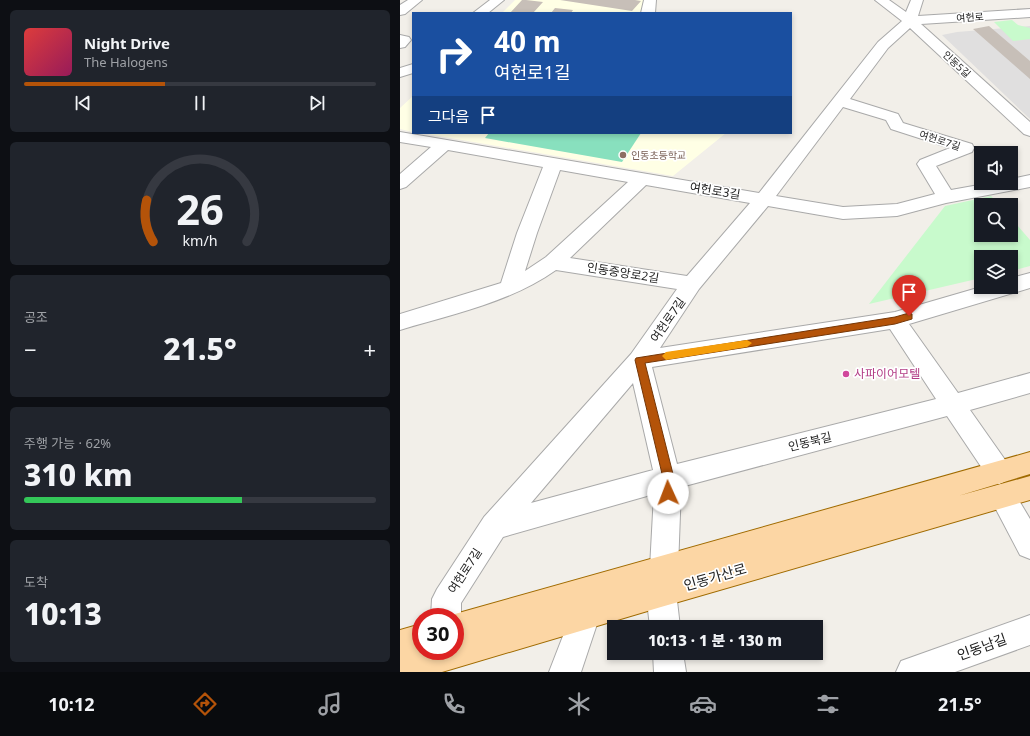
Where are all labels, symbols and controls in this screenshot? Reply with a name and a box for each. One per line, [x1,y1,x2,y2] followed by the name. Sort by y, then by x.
[956,9,984,25] street label: 여헌로
[494,22,561,60] text: 40 m
[428,28,480,80] icon: right
[84,33,170,53] text: Night Drive
[940,48,974,80] street label: 인동5길
[84,53,168,71] text: The Halogens
[494,60,571,84] text: 여헌로1길
[72,92,94,114] icon: previous
[189,92,211,114] icon: pause
[306,92,328,114] icon: next
[477,104,499,126] icon: arrive
[428,106,469,126] text: 그다음
[918,127,962,153] street label: 여헌로7길
[974,146,1018,294] map controls
[974,146,1018,190] button: sound
[631,148,686,162] place label: 인동초등학교
[618,150,628,160] marker: 인동초등학교
[689,178,742,203] street label: 여헌로3길
[176,180,224,236] text: 26
[974,198,1018,242] button: search
[182,230,218,249] text: km/h
[974,250,1018,294] button: layers
[586,258,661,287] street label: 인동중앙로2길
[892,275,926,316] pin
[898,281,920,303] icon: arrive
[646,294,689,345] street label: 여헌로7길
[24,308,48,326] text: 공조
[163,328,237,369] text: 21.5°
[24,334,37,364] text: −
[363,334,376,364] text: +
[854,365,920,382] place label: 사파이어모텔
[841,369,851,379] marker: 사파이어모텔
[786,428,833,455] street label: 인동북길
[24,434,111,452] text: 주행 가능 · 62%
[24,454,133,495] text: 310 km
[647,472,689,514] position arrow
[444,545,486,597] street label: 여헌로7길
[681,558,749,595] street label: 인동가산로
[24,573,48,591] text: 도착
[24,593,102,634] text: 10:13
[412,608,464,660] speed limit sign: 30
[954,629,1009,664] street label: 인동남길
[648,630,782,650] text: 10:13 · 1 분 · 130 m
[191,690,219,718] icon: directions
[316,690,344,718] icon: music
[440,690,468,718] icon: phone
[565,690,593,718] icon: climate
[689,690,717,718] icon: car
[814,690,842,718] icon: filters
[48,692,95,716] text: 10:12
[938,692,982,716] text: 21.5°

